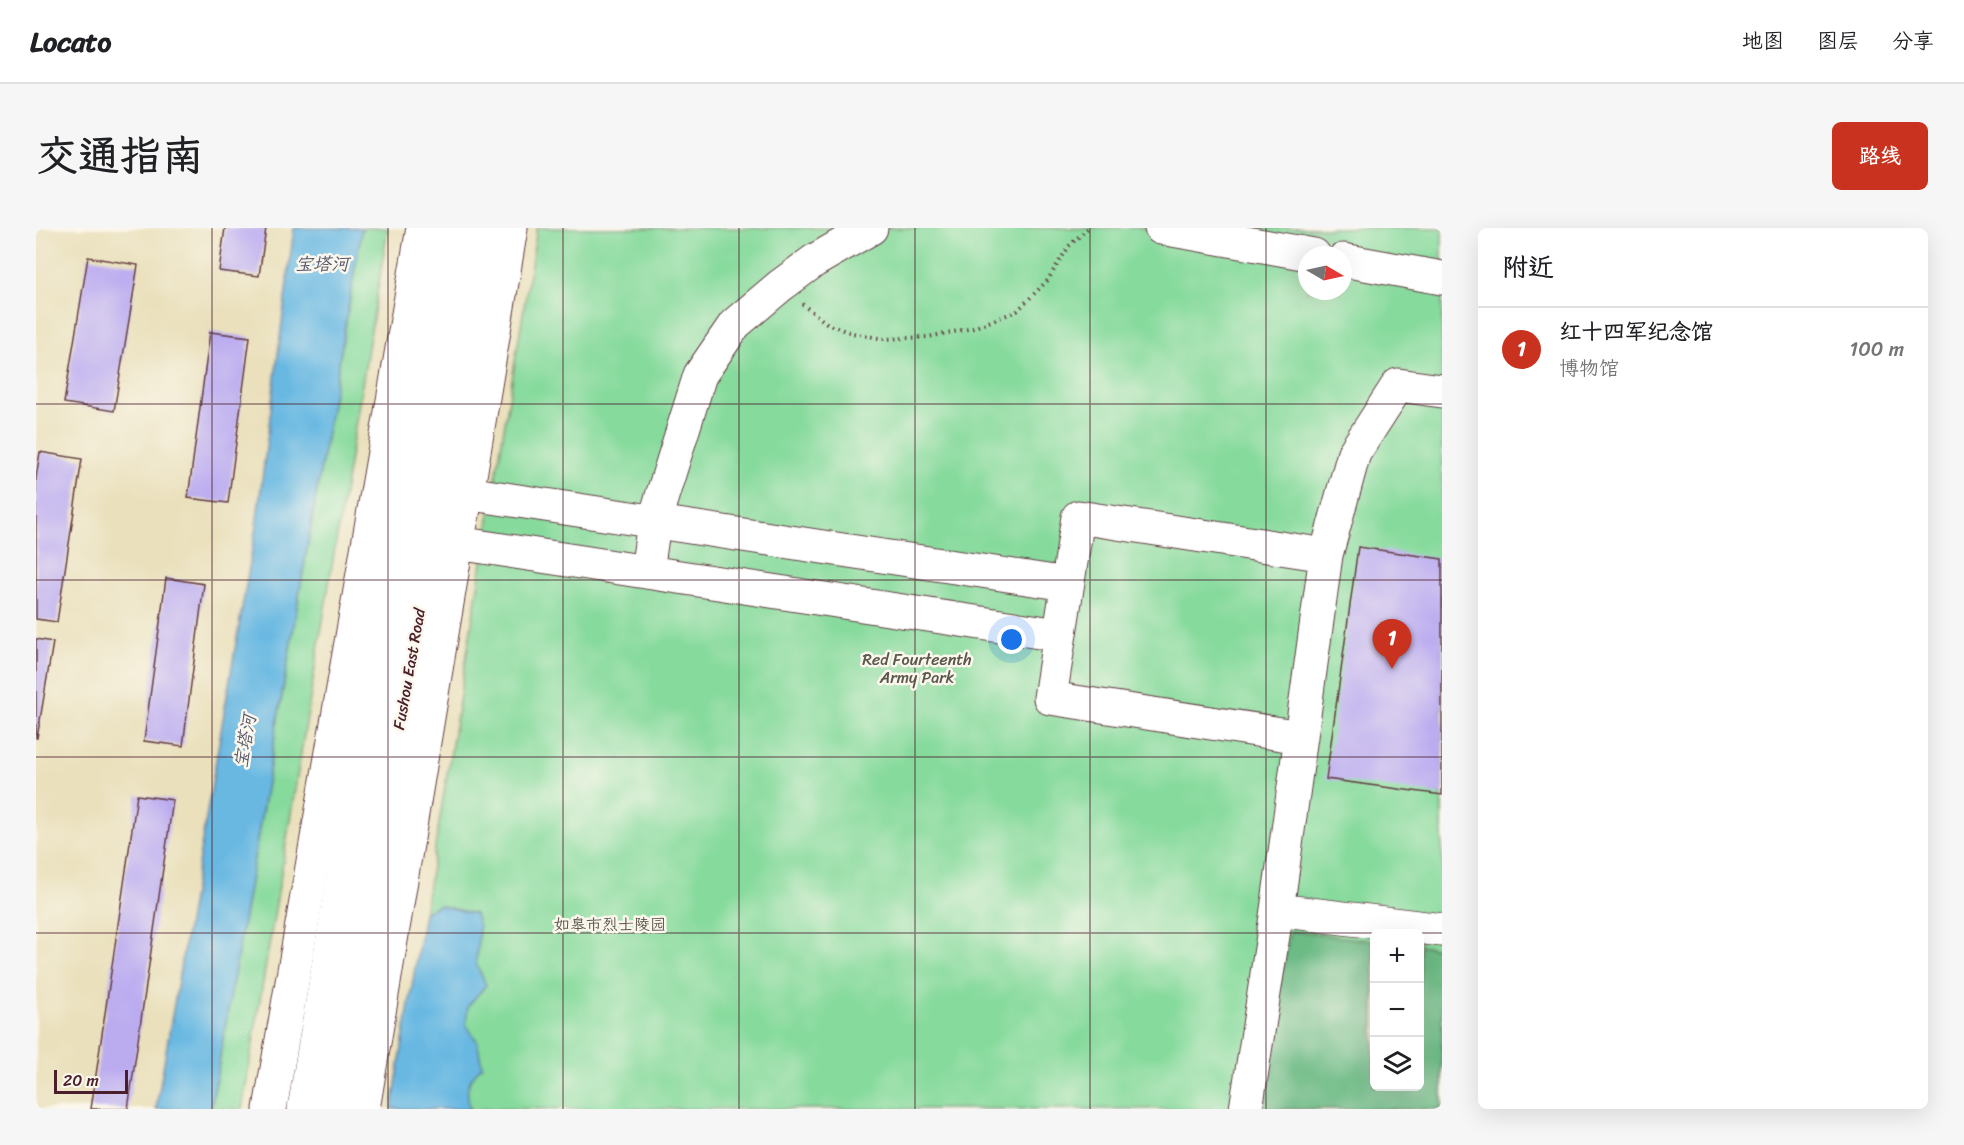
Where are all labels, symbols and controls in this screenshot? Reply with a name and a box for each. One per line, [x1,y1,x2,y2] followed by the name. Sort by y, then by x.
[30,17,111,66] text: Locato
[1742,22,1784,60] text: 地图
[1817,22,1859,60] text: 图层
[1892,22,1934,60] text: 分享
[36,119,204,193] text: 交通指南
[1832,122,1928,190] button: 路线
[1502,244,1554,290] text: 附近
[1298,246,1352,300] north arrow
[295,248,352,280] water label: 宝塔河
[1559,312,1713,351] text: 红十四军纪念馆
[1517,332,1526,367] text: 1
[1850,332,1904,367] text: 100 m
[1559,351,1619,386] text: 博物馆
[384,604,434,732] street label: Fushou East Road
[1372,620,1412,669] pin: 1
[997,625,1026,654] your location
[862,645,972,692] park label: Red Fourteenth Army Park
[225,709,266,770] water label: 宝塔河
[554,910,666,939] park label: 如皋市烈士陵园
[1370,929,1424,1091] map controls
[1370,929,1424,983] button: +
[1370,983,1424,1037] button: −
[1370,1037,1424,1091] button: layers
[63,1066,99,1095] text: 20 m
[54,1067,128,1094] scale bar

